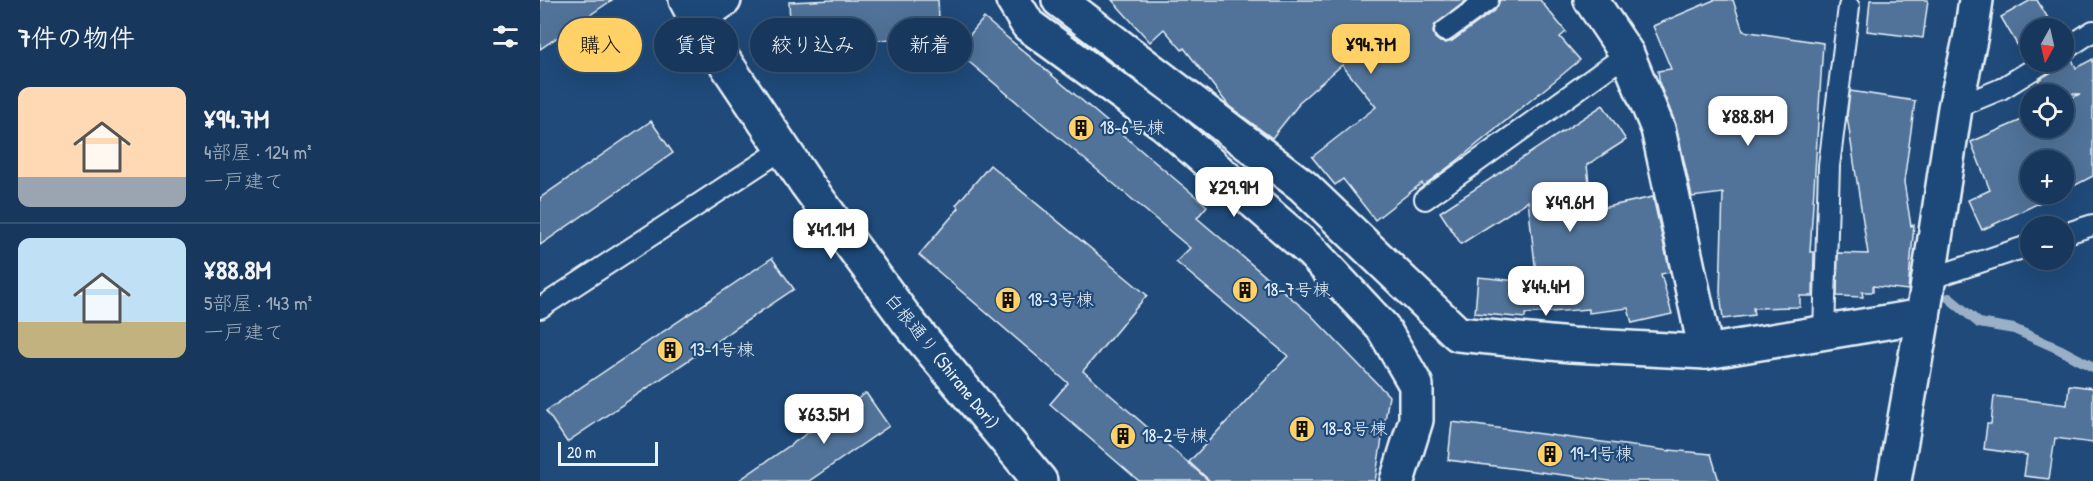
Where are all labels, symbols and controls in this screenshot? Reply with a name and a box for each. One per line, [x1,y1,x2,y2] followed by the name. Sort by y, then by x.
[558,18,642,72] chip: 購入
[654,18,738,72] chip: 賃貸
[750,18,876,72] chip: 絞り込み
[888,18,972,72] chip: 新着
[2020,18,2074,72] north arrow
[2020,18,2074,270] map controls
[18,20,135,55] text: 7件の物件
[489,20,522,53] icon: filters
[1322,24,1420,75] pin: ¥94.7M
[1346,30,1396,57] text: ¥94.7M
[2020,84,2074,138] button: locate
[1699,96,1797,147] pin: ¥88.8M
[204,101,269,136] text: ¥94.7M
[1722,102,1774,129] text: ¥88.8M
[66,111,138,183] icon: home
[1066,113,1096,143] building icon: 18-6号棟
[1100,115,1165,140] place label: 18-6号棟
[204,138,312,165] text: 4部屋 · 124 m²
[2020,150,2074,204] button: +
[204,167,284,194] text: 一戸建て
[1185,167,1283,218] pin: ¥29.9M
[1209,173,1259,200] text: ¥29.9M
[1521,182,1619,233] pin: ¥49.6M
[1546,188,1594,215] text: ¥49.6M
[782,209,880,260] pin: ¥41.1M
[807,215,855,242] text: ¥41.1M
[2020,216,2074,270] button: −
[204,252,271,287] text: ¥88.8M
[66,262,138,334] icon: home
[1497,266,1595,317] pin: ¥44.4M
[1522,272,1570,299] text: ¥44.4M
[1230,275,1260,305] building icon: 18-7号棟
[1264,277,1331,302] place label: 18-7号棟
[993,285,1023,315] building icon: 18-3号棟
[880,287,1005,434] street label: 白根通り (Shirane Dori)
[1028,287,1094,312] place label: 18-3号棟
[204,289,312,316] text: 5部屋 · 143 m²
[204,318,284,345] text: 一戸建て
[655,335,685,365] building icon: 13-1号棟
[690,337,754,362] place label: 13-1号棟
[775,394,873,445] pin: ¥63.5M
[799,400,849,427] text: ¥63.5M
[1287,414,1317,444] building icon: 18-8号棟
[1322,416,1387,441] place label: 18-8号棟
[1108,421,1138,451] building icon: 18-2号棟
[1142,423,1208,448] place label: 18-2号棟
[558,439,658,466] scale bar
[1535,439,1565,469] building icon: 19-1号棟
[567,441,596,463] text: 20 m
[1570,441,1633,466] place label: 19-1号棟

